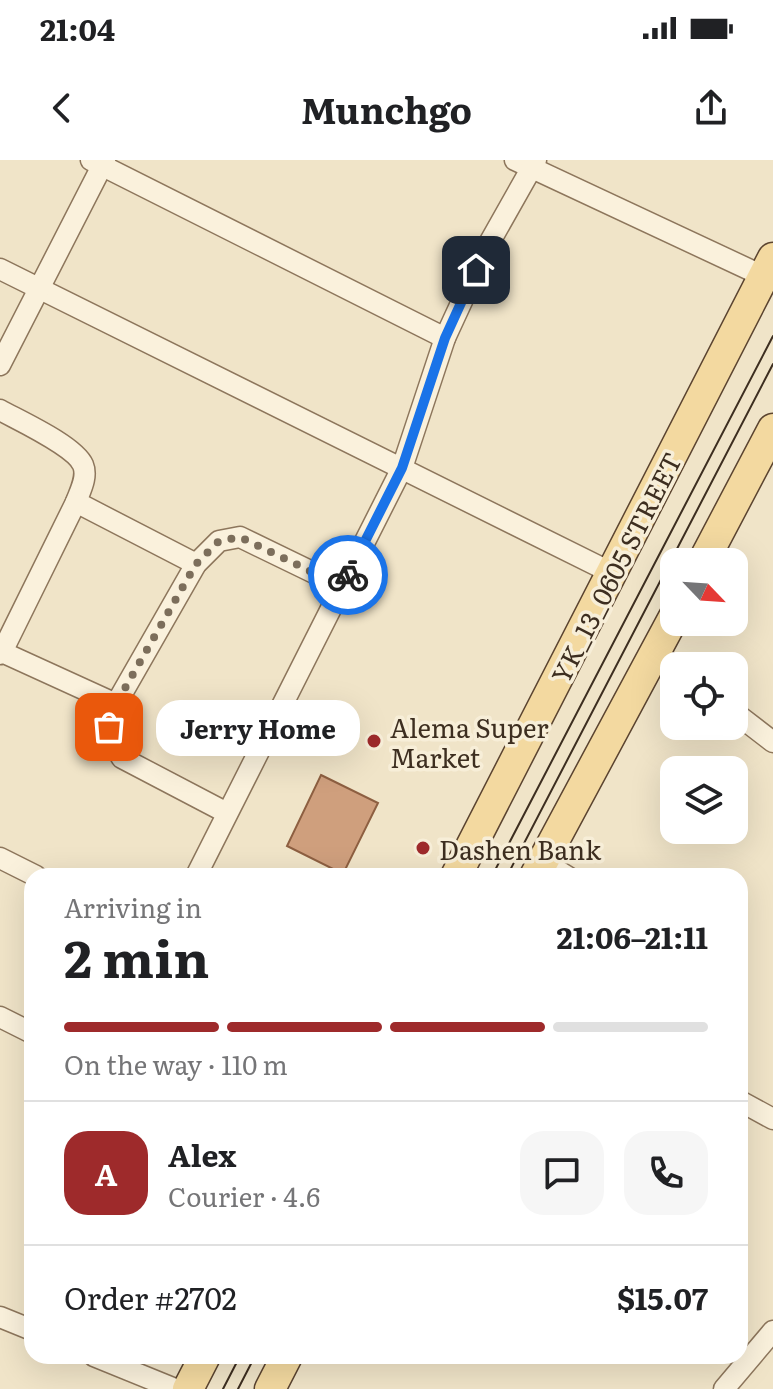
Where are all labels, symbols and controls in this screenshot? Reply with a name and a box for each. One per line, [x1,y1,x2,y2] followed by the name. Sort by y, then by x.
[40,6,115,50] text: 21:04
[301,82,472,135] text: Munchgo
[40,86,84,130] icon: back
[689,86,733,130] icon: share
[442,236,510,304] pin
[454,248,498,292] icon: home
[540,445,690,689] street label: YK_13_0605 STREET
[308,535,388,615] courier
[660,548,748,636] north arrow
[660,548,748,844] map controls
[326,553,370,597] icon: bike
[660,652,748,740] button: locate
[75,693,143,761] pin
[157,699,361,755] callout: Jerry Home
[87,705,131,749] icon: bag
[390,707,549,776] place label: Alema Super Market
[180,708,336,747] text: Jerry Home
[365,732,383,750] marker: Alema Super Market
[660,756,748,844] button: layers
[439,829,602,868] place label: Dashen Bank
[414,839,432,857] marker: Dashen Bank
[64,887,202,926] text: Arriving in
[557,914,708,958] text: 21:06–21:11
[64,917,209,994] text: 2 min
[64,1044,288,1083] text: On the way · 110 m
[520,1131,604,1215] button: chat
[624,1131,708,1215] button: phone
[168,1132,236,1176] text: Alex
[95,1151,117,1195] text: A
[168,1176,320,1215] text: Courier · 4.6
[64,1275,237,1319] text: Order #2702
[617,1275,708,1319] text: $15.07

